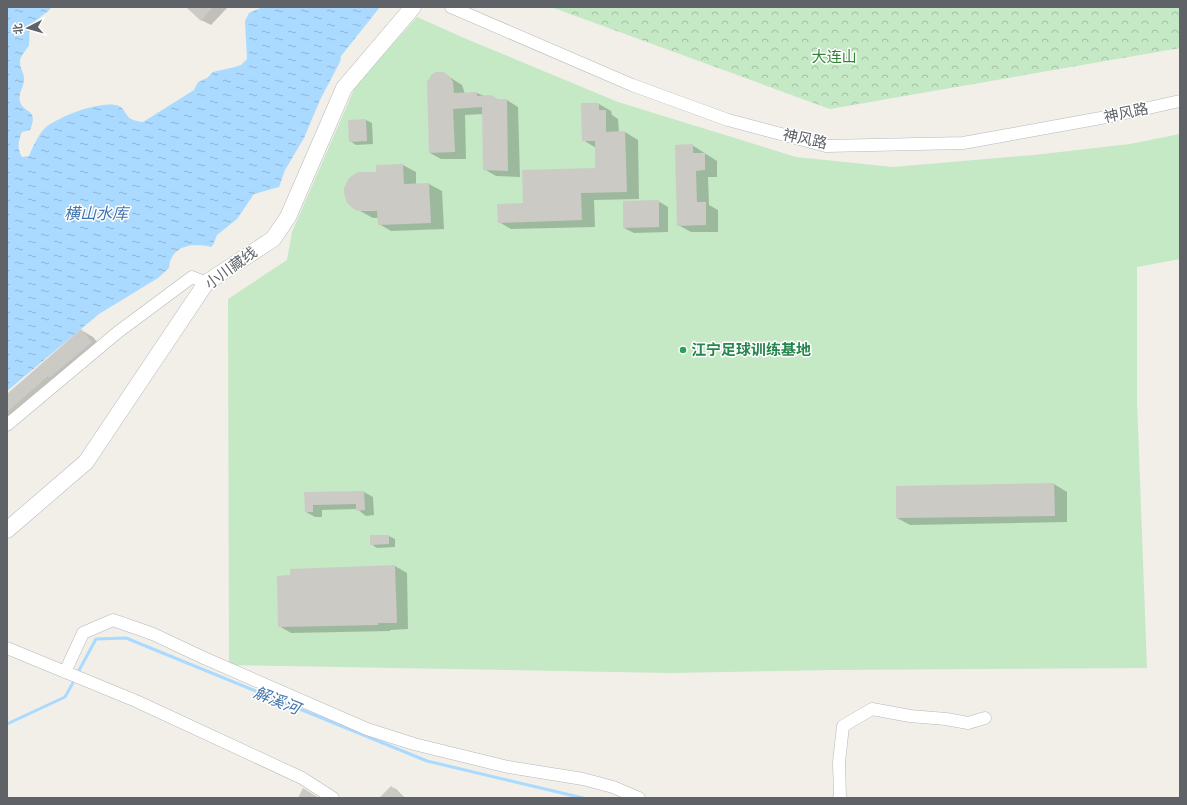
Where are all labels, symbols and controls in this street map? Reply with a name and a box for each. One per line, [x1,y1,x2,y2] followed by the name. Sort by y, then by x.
[8,8,48,48] north arrow
[11,23,25,35] text: 北
[811,47,857,65] park label: 大连山
[1102,99,1150,126] street label: 神风路
[781,125,829,152] street label: 神风路
[64,203,131,222] water label: 横山水库
[201,242,260,292] street label: 小川藏线
[691,340,811,358] place label: 江宁足球训练基地
[678,345,688,355] marker: 江宁足球训练基地
[251,682,306,718] water label: 解溪河

